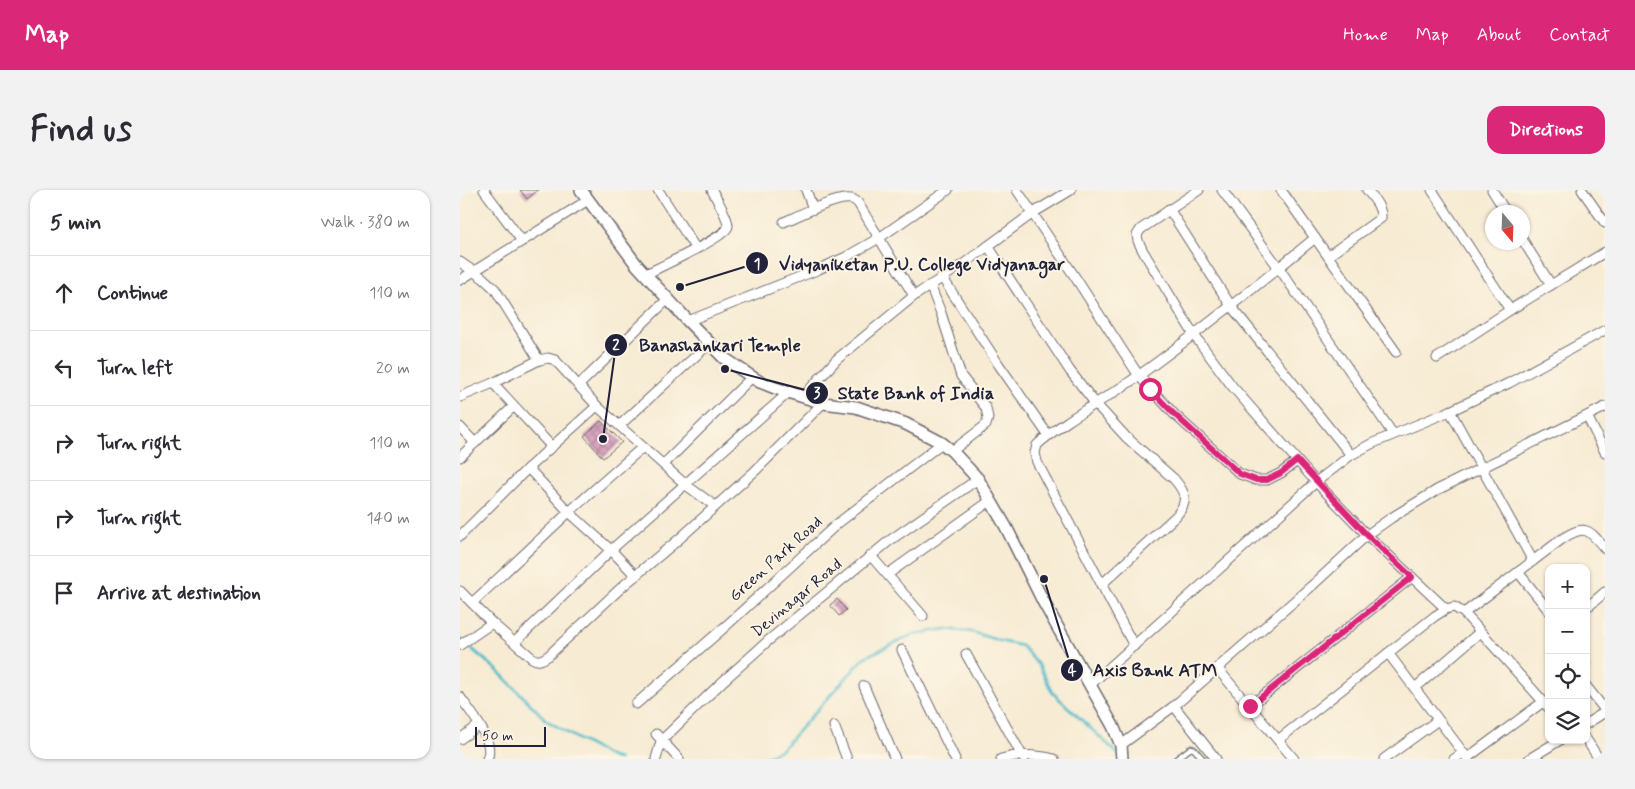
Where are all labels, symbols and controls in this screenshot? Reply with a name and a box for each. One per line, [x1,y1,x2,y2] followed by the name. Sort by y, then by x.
[25,20,69,51] text: Map
[1343,23,1388,47] text: Home
[1416,23,1449,47] text: Map
[1477,23,1521,47] text: About
[1549,23,1610,47] text: Contact
[1487,106,1605,154] button: Directions
[30,107,132,153] text: Find us
[1485,205,1530,250] north arrow
[50,209,102,237] text: 5 min
[320,212,410,233] text: Walk · 380 m
[745,247,1075,280] callout: Vidyaniketan P.U. College Vidyanagar
[779,253,1065,279] text: Vidyaniketan P.U. College Vidyanagar
[754,255,760,275] text: 1
[50,279,78,307] icon: ahead
[97,281,168,306] text: Continue
[369,283,410,304] text: 110 m
[604,328,811,361] callout: Banashankari Temple
[639,334,801,358] text: Banashankari Temple
[612,336,620,356] text: 2
[50,354,78,382] icon: left
[97,356,173,381] text: Turn left
[376,358,410,379] text: 20 m
[805,376,1003,409] callout: State Bank of India
[1139,378,1162,401] route start
[838,382,994,406] text: State Bank of India
[814,384,821,404] text: 3
[50,429,78,457] icon: right
[97,431,181,456] text: Turn right
[369,433,410,454] text: 110 m
[50,504,78,532] icon: right
[97,506,181,531] text: Turn right
[366,508,410,529] text: 140 m
[725,512,827,606] street label: Green Park Road
[747,554,847,642] street label: Devinagar Road
[1545,564,1590,744] map controls
[1545,564,1590,609] button: +
[50,579,78,607] icon: arrive
[97,581,261,606] text: Arrive at destination
[1545,609,1590,654] button: −
[1059,653,1226,686] callout: Axis Bank ATM
[1545,654,1590,699] button: locate
[1093,659,1218,683] text: Axis Bank ATM
[1068,661,1077,681] text: 4
[1239,695,1262,718] route end
[1545,699,1590,744] button: layers
[475,724,546,747] scale bar
[482,727,513,745] text: 50 m

